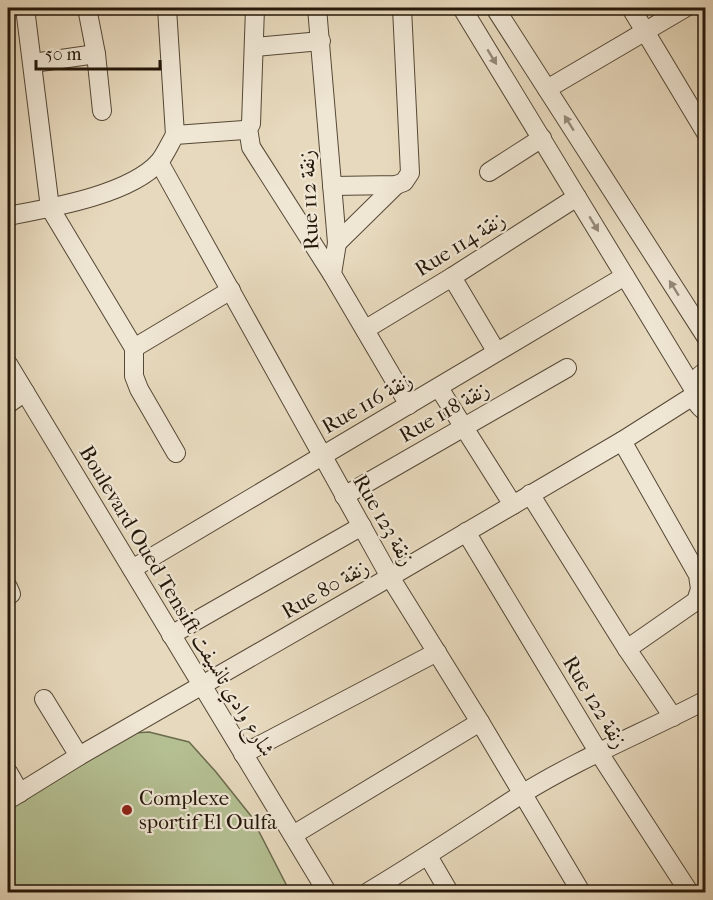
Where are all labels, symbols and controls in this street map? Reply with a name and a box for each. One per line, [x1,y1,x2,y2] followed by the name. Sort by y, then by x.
[36,33,160,71] scale bar
[45,44,82,65] text: 50 m
[487,49,498,66] one-way arrow
[564,115,575,132] one-way arrow
[294,149,324,251] street label: Rue 112 زنقة
[410,207,510,281] street label: Rue 114 زنقة
[588,216,599,232] one-way arrow
[669,280,680,296] one-way arrow
[317,367,417,439] street label: Rue 116 زنقة
[395,377,493,447] street label: Rue 118 زنقة
[69,441,280,764] street label: Boulevard Oued Tensift شارع وادي تانسيفت
[348,470,420,570] street label: Rue 123 زنقة
[277,554,373,624] street label: Rue 80 زنقة
[558,651,632,753] street label: Rue 122 زنقة
[139,786,277,834] place label: Complexe sportif El Oulfa
[120,803,134,817] marker: Complexe sportif El Oulfa

